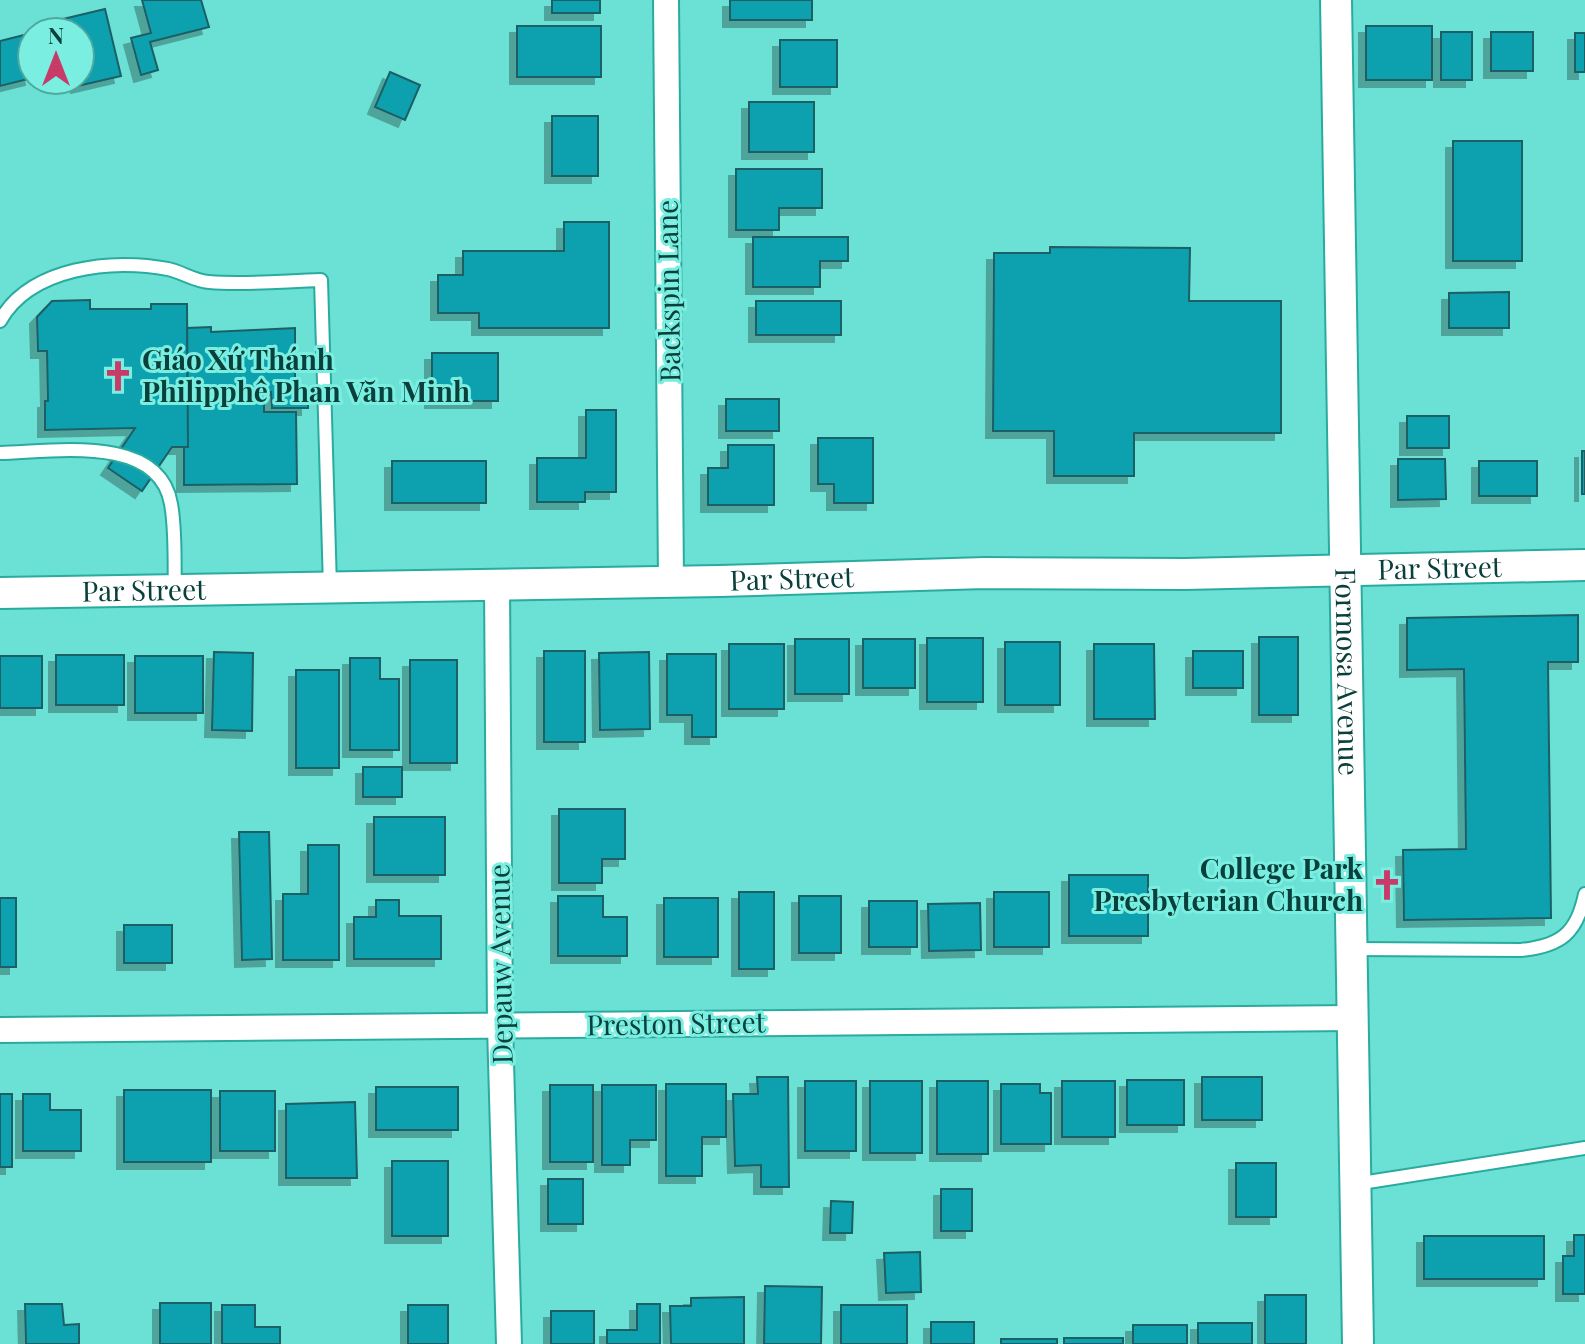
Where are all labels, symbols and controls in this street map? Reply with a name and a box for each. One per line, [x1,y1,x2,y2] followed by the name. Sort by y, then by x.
[16,16,96,96] north arrow
[48,20,64,50] text: N
[647,200,688,383] street label: Backspin Lane
[142,340,470,409] place label: Giáo Xứ Thánh Philipphê Phan Văn Minh
[101,359,135,393] church icon: Giáo Xứ Thánh Philipphê Phan Văn Minh
[1377,547,1503,587] street label: Par Street
[729,557,856,598] street label: Par Street
[1328,568,1369,776] street label: Formosa Avenue
[82,570,207,609] street label: Par Street
[1094,849,1364,918] place label: College Park Presbyterian Church
[479,864,520,1064] street label: Depauw Avenue
[1370,868,1404,902] church icon: College Park Presbyterian Church
[586,1002,767,1043] street label: Preston Street

